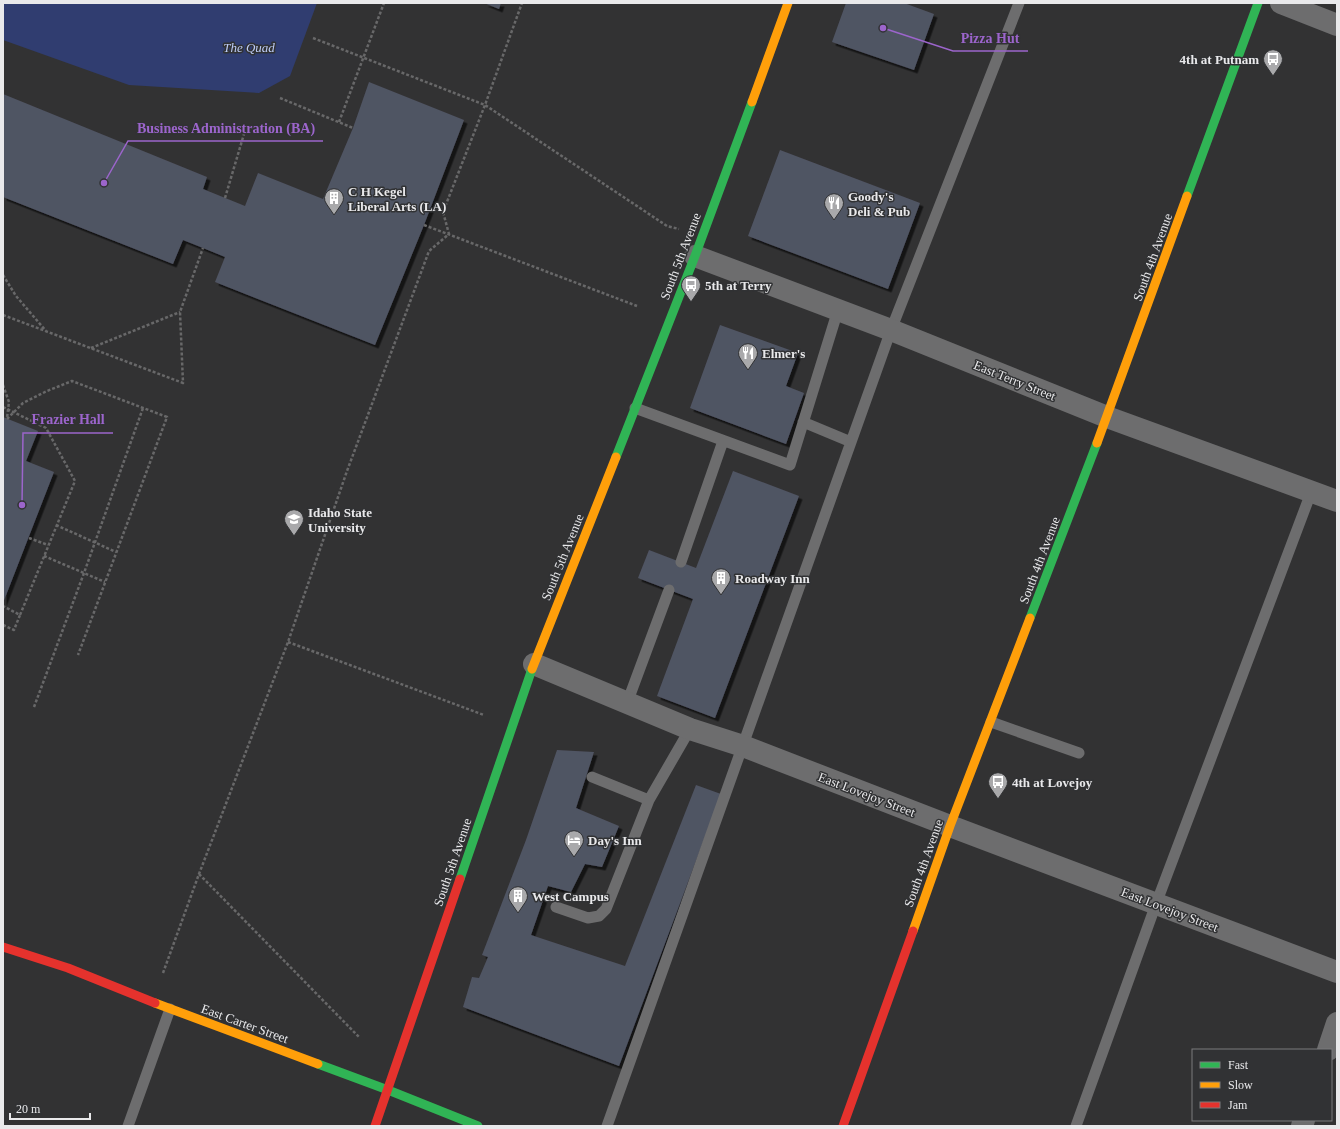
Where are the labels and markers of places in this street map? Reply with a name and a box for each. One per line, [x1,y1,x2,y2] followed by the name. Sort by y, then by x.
[953,25,1028,51] callout: Pizza Hut
[1262,48,1284,76] bus stop icon: 4th at Putnam
[1180,52,1259,67] place label: 4th at Putnam
[128,115,323,141] callout: Business Administration (BA)
[348,184,446,214] place label: C H Kegel Liberal Arts (LA)
[323,187,345,215] building icon: C H Kegel Liberal Arts (LA)
[848,189,910,219] place label: Goody's Deli & Pub
[823,192,845,220] restaurant icon: Goody's Deli & Pub
[680,274,702,302] bus stop icon: 5th at Terry
[705,278,772,293] place label: 5th at Terry
[737,342,759,370] restaurant icon: Elmer's
[762,346,805,361] place label: Elmer's
[23,407,113,433] callout: Frazier Hall
[308,505,372,535] place label: Idaho State University
[283,508,305,536] school or university icon: Idaho State University
[710,567,732,595] building icon: Roadway Inn
[735,571,811,586] place label: Roadway Inn
[987,771,1009,799] bus stop icon: 4th at Lovejoy
[1012,775,1093,790] place label: 4th at Lovejoy
[563,829,585,857] hotel icon: Day's Inn
[588,833,643,848] place label: Day's Inn
[507,885,529,913] building icon: West Campus
[532,889,609,904] place label: West Campus

